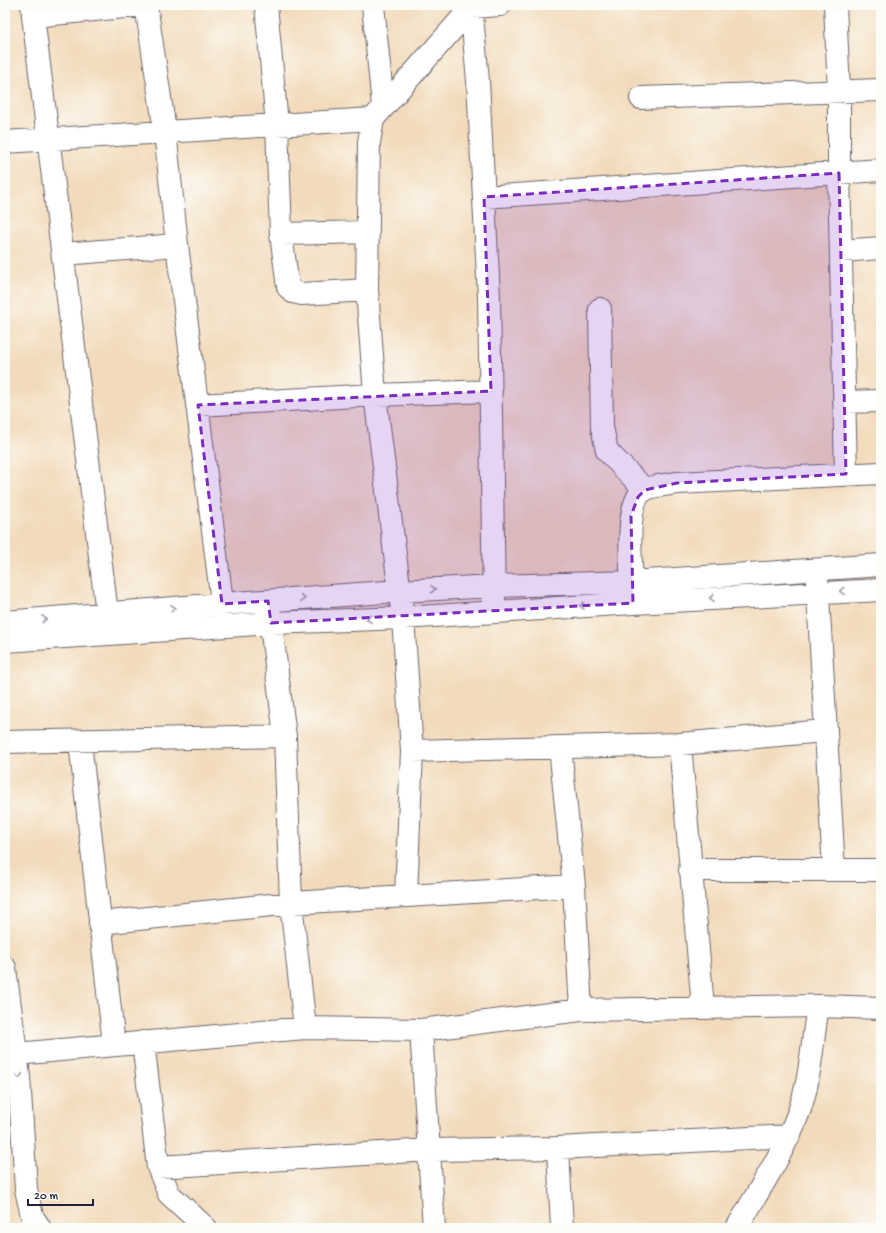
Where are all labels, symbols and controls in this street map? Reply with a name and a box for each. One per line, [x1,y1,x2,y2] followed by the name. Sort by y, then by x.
[430,585,436,594] one-way arrow
[839,587,845,596] one-way arrow
[300,594,306,603] one-way arrow
[709,594,715,603] one-way arrow
[579,601,585,610] one-way arrow
[170,604,176,613] one-way arrow
[41,615,47,624] one-way arrow
[366,615,372,623] one-way arrow
[14,1073,23,1079] one-way arrow
[28,1181,93,1207] scale bar
[34,1190,59,1204] text: 20 m

